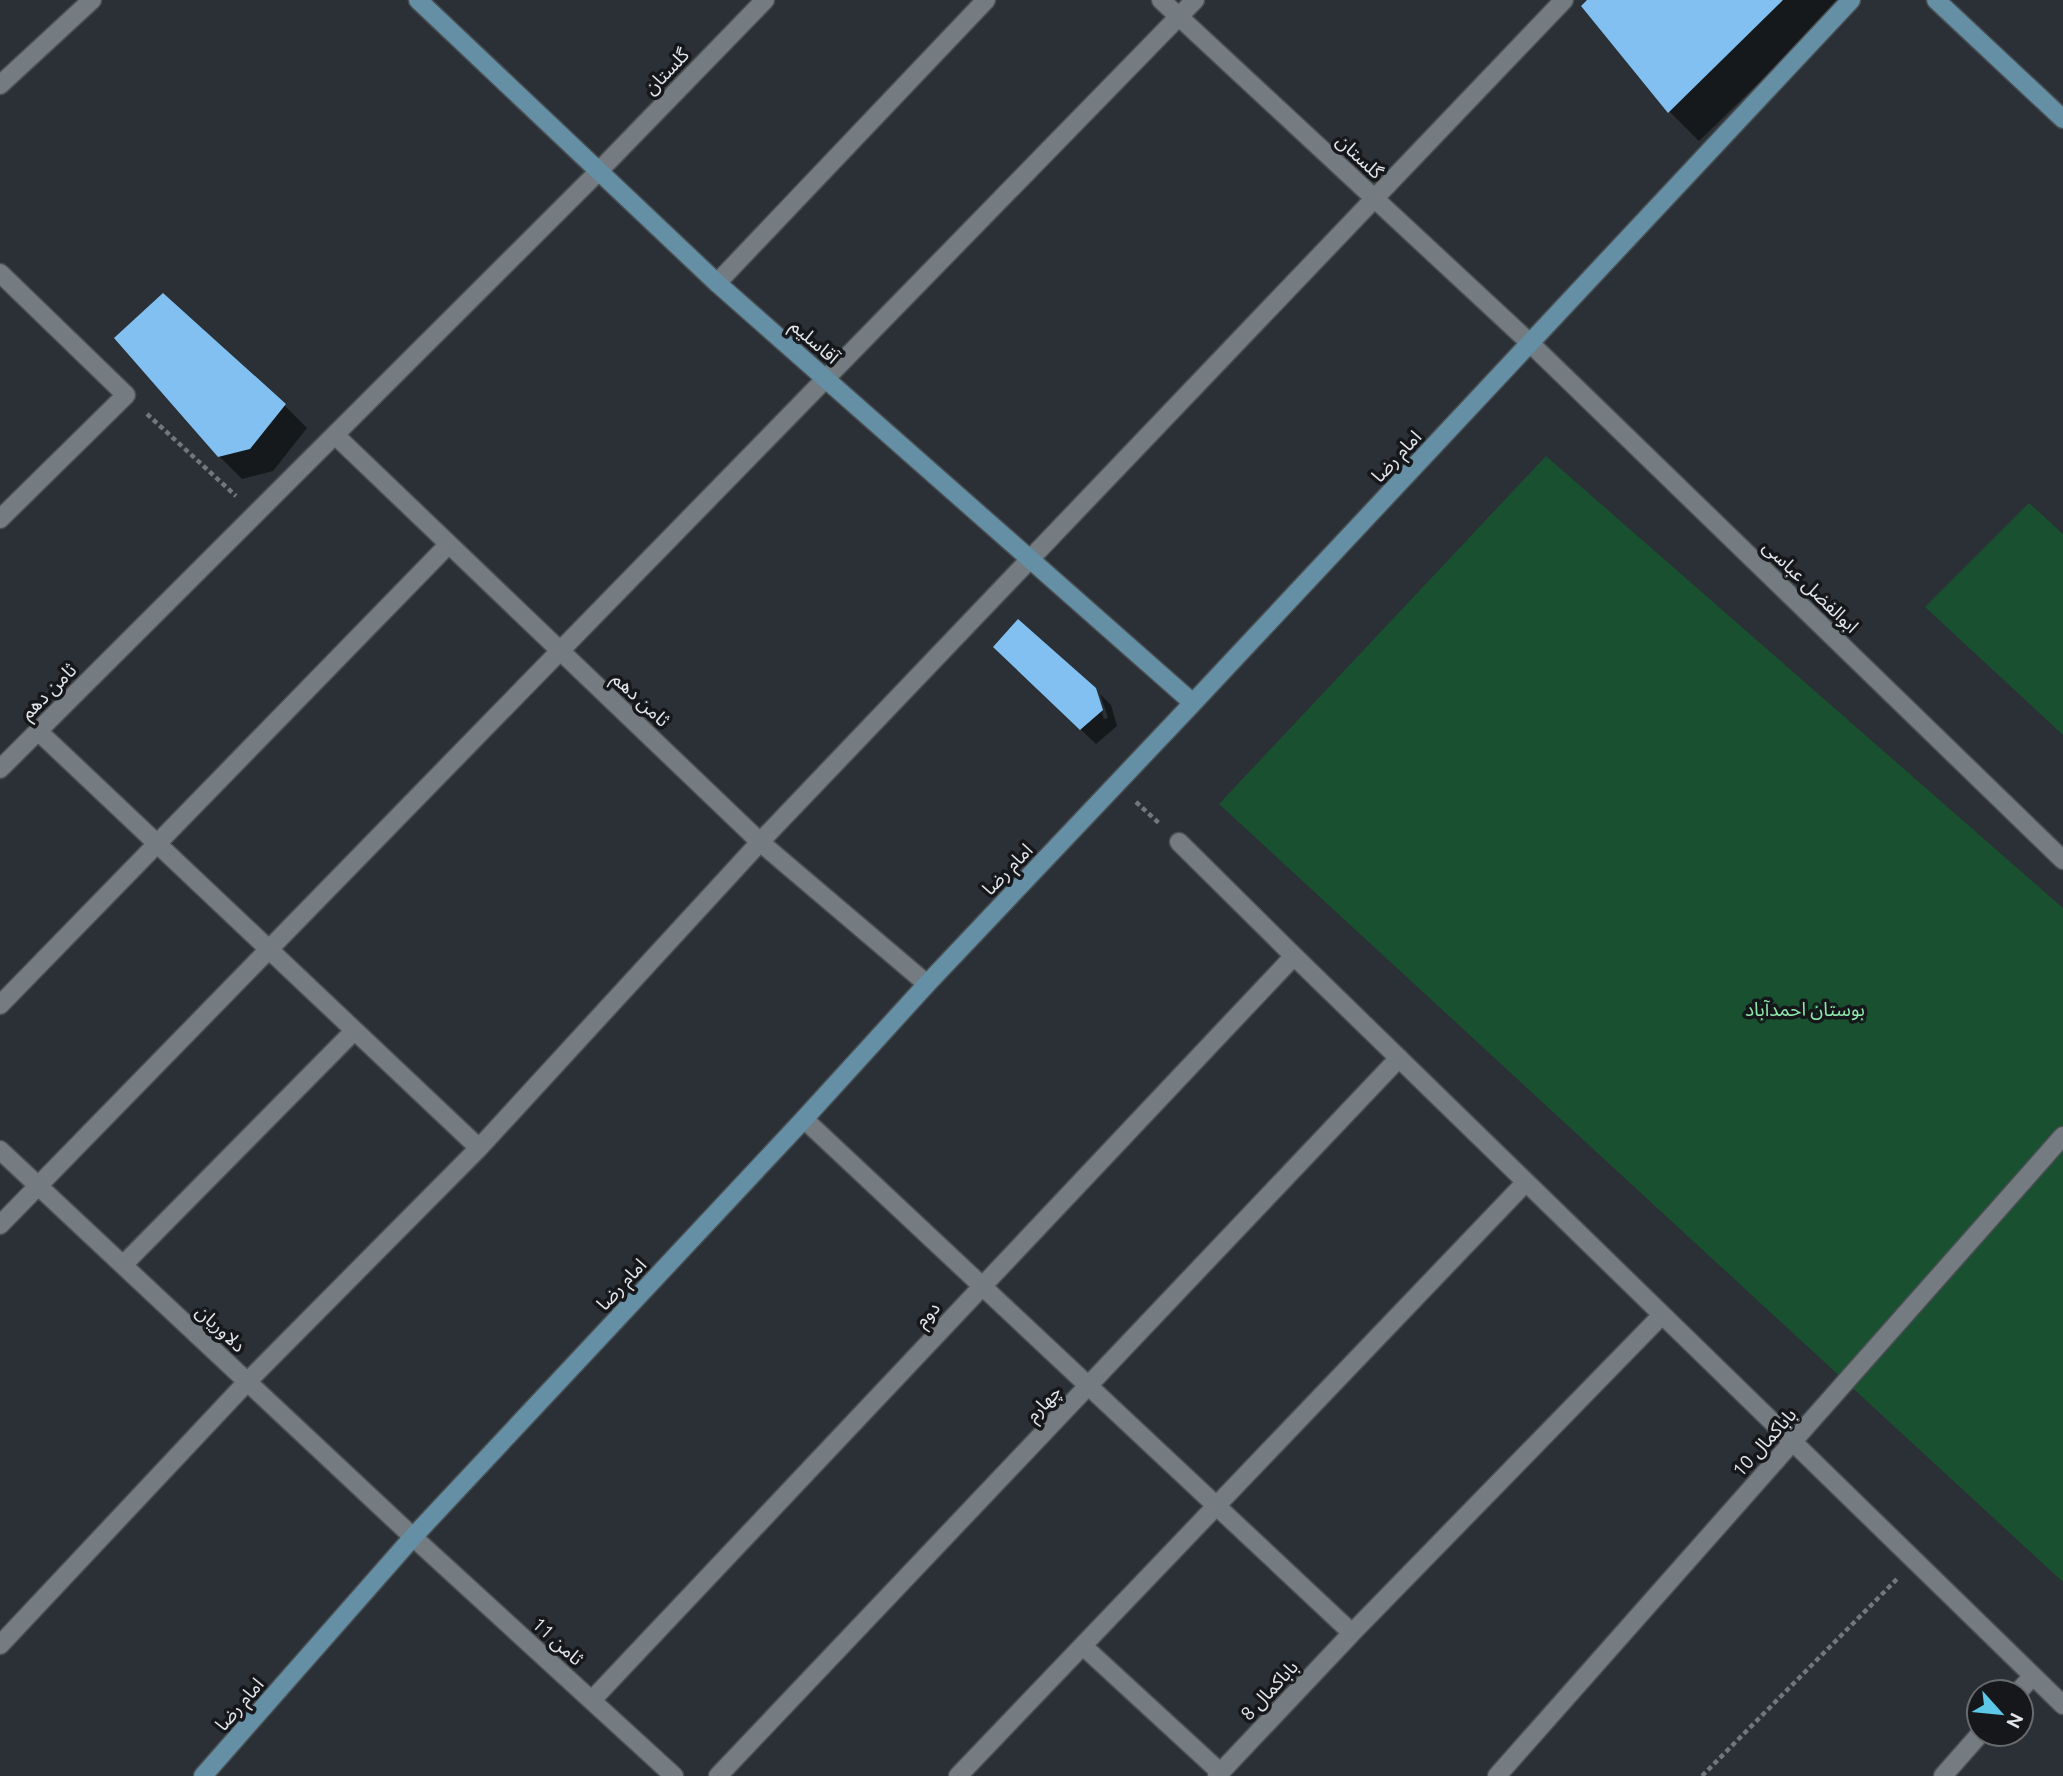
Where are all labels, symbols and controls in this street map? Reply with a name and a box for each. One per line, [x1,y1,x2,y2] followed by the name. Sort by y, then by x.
[639,43,694,99] street label: گلستان
[1332,129,1389,184] street label: گلستان
[784,314,845,372] street label: آقاسلیم
[1367,426,1428,489] street label: امام رضا
[1758,535,1863,638] street label: ابوالفضل عباسی
[15,658,83,726] street label: ثامن دهم
[605,667,674,734] street label: ثامن دهم
[977,839,1040,902] street label: امام رضا
[1745,998,1865,1021] park label: بوستان احمدآباد
[592,1254,653,1317] street label: امام رضا
[910,1297,947,1334] street label: دوم
[191,1300,250,1357] street label: دلاوریان
[1021,1380,1068,1429] street label: چهارم
[1728,1403,1801,1481] street label: باباکمال 10
[527,1612,588,1670] street label: ثامن 11
[1236,1655,1302,1725] street label: باباکمال 8
[210,1673,271,1737] street label: امام رضا
[1965,1678,2035,1748] north arrow
[2002,1709,2028,1732] text: N

